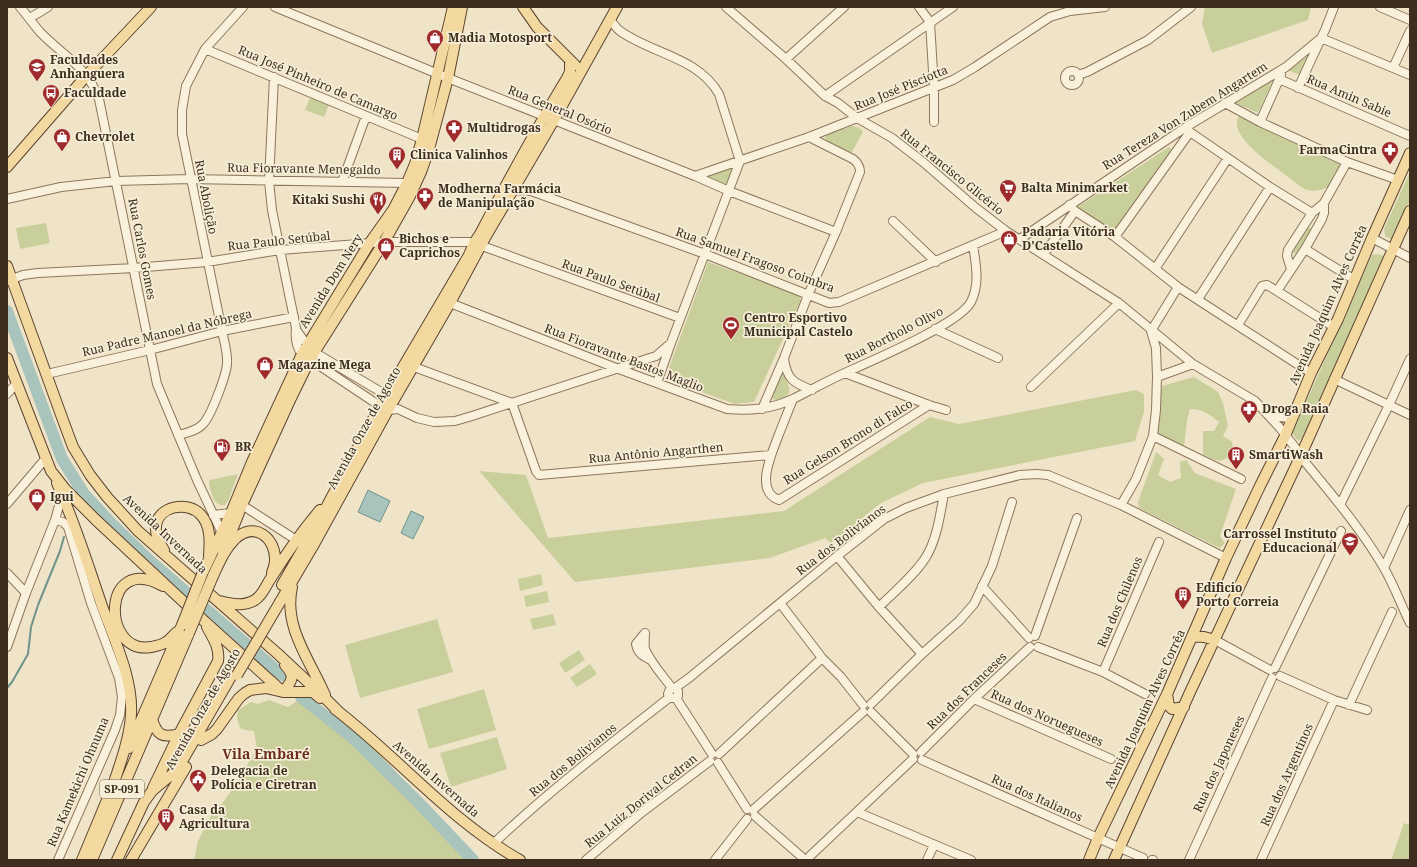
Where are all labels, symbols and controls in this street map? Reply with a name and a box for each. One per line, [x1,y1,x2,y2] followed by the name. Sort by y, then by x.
[425,28,445,53] shop icon: Madia Motosport
[448,29,552,46] place label: Madia Motosport
[236,41,401,124] street label: Rua José Pinheiro de Camargo
[50,51,125,82] place label: Faculdades Anhanguera
[27,57,47,82] school or university icon: Faculdades Anhanguera
[1099,58,1271,174] street label: Rua Tereza Von Zubem Angartem
[851,61,951,114] street label: Rua José Pisciotta
[1304,70,1394,121] street label: Rua Amin Sabie
[505,81,615,138] street label: Rua General Osório
[41,83,61,108] bus stop icon: Faculdade
[64,84,127,101] place label: Faculdade
[444,118,464,143] pharmacy icon: Multidrogas
[467,119,541,136] place label: Multidrogas
[897,125,1008,219] street label: Rua Francisco Glicério
[52,127,72,152] shop icon: Chevrolet
[75,128,135,145] place label: Chevrolet
[1380,140,1400,165] pharmacy icon: FarmaCintra
[1299,141,1377,158] place label: FarmaCintra
[387,145,407,170] building icon: Clinica Valinhos
[410,146,508,163] place label: Clinica Valinhos
[191,158,222,236] street label: Rua Abolição
[227,159,381,178] street label: Rua Fioravante Menegaldo
[998,178,1018,203] supermarket icon: Balta Minimarket
[1021,179,1128,196] place label: Balta Minimarket
[438,180,561,211] place label: Modherna Farmácia de Manipulação
[415,186,435,211] pharmacy icon: Modherna Farmácia de Manipulação
[368,190,388,215] restaurant icon: Kitaki Sushi
[292,191,366,208] place label: Kitaki Sushi
[124,197,161,301] street label: Rua Carlos Gomes
[1284,222,1371,388] street label: Avenida Joaquim Alves Corrêa
[673,223,837,296] street label: Rua Samuel Fragoso Coimbra
[1022,223,1115,254] place label: Padaria Vitória D'Castello
[227,227,332,254] street label: Rua Paulo Setúbal
[999,229,1019,254] shop icon: Padaria Vitória D'Castello
[295,230,367,331] street label: Avenida Dom Nery
[399,230,460,261] place label: Bichos e Caprichos
[376,236,396,261] shop icon: Bichos e Caprichos
[560,255,663,306] street label: Rua Paulo Setúbal
[842,302,946,367] street label: Rua Bortholo Olivo
[80,305,254,360] street label: Rua Padre Manoel da Nóbrega
[744,309,853,340] place label: Centro Esportivo Municipal Castelo
[721,315,741,340] sports icon: Centro Esportivo Municipal Castelo
[542,319,706,396] street label: Rua Fioravante Bastos Maglio
[255,355,275,380] shop icon: Magazine Mega
[278,356,371,373] place label: Magazine Mega
[323,364,404,492] street label: Avenida Onze de Agosto
[780,395,916,488] street label: Rua Gelson Brono di Falco
[1239,399,1259,424] pharmacy icon: Droga Raia
[1262,400,1329,417] place label: Droga Raia
[212,437,232,462] fuel station icon: BR
[235,438,252,455] place label: BR
[588,438,724,467] street label: Rua Antônio Angarthen
[1226,445,1246,470] building icon: SmartiWash
[1249,446,1323,463] place label: SmartiWash
[27,487,47,512] shop icon: Igui
[50,488,75,505] place label: Igui
[119,490,211,577] street label: Avenida Invernada
[792,500,889,579] street label: Rua dos Bolivianos
[1223,525,1338,556] place label: Carrossel Instituto Educacional
[1340,531,1360,556] school or university icon: Carrossel Instituto Educacional
[1093,554,1146,650] street label: Rua dos Chilenos
[1196,579,1279,610] place label: Edificio Porto Correia
[1173,585,1193,610] building icon: Edificio Porto Correia
[1100,626,1189,791] street label: Avenida Joaquim Alves Corrêa
[161,645,244,772] street label: Avenida Onze de Agosto
[923,648,1010,733] street label: Rua dos Franceses
[988,685,1106,750] street label: Rua dos Noruegueses
[1189,713,1248,815] street label: Rua dos Japoneses
[42,714,113,849] street label: Rua Kamekichi Ohnuma
[525,719,620,800] street label: Rua dos Bolivianos
[1256,721,1317,829] street label: Rua dos Argentinos
[389,736,483,821] street label: Avenida Invernada
[222,744,310,763] district label: Vila Embaré
[581,750,701,851] street label: Rua Luiz Dorival Cedran
[211,762,317,793] place label: Delegacia de Polícia e Ciretran
[188,768,208,793] public building icon: Delegacia de Polícia e Ciretran
[989,770,1085,825] street label: Rua dos Italianos
[100,780,144,798] road number: SP-091
[179,801,250,832] place label: Casa da Agricultura
[156,807,176,832] building icon: Casa da Agricultura

